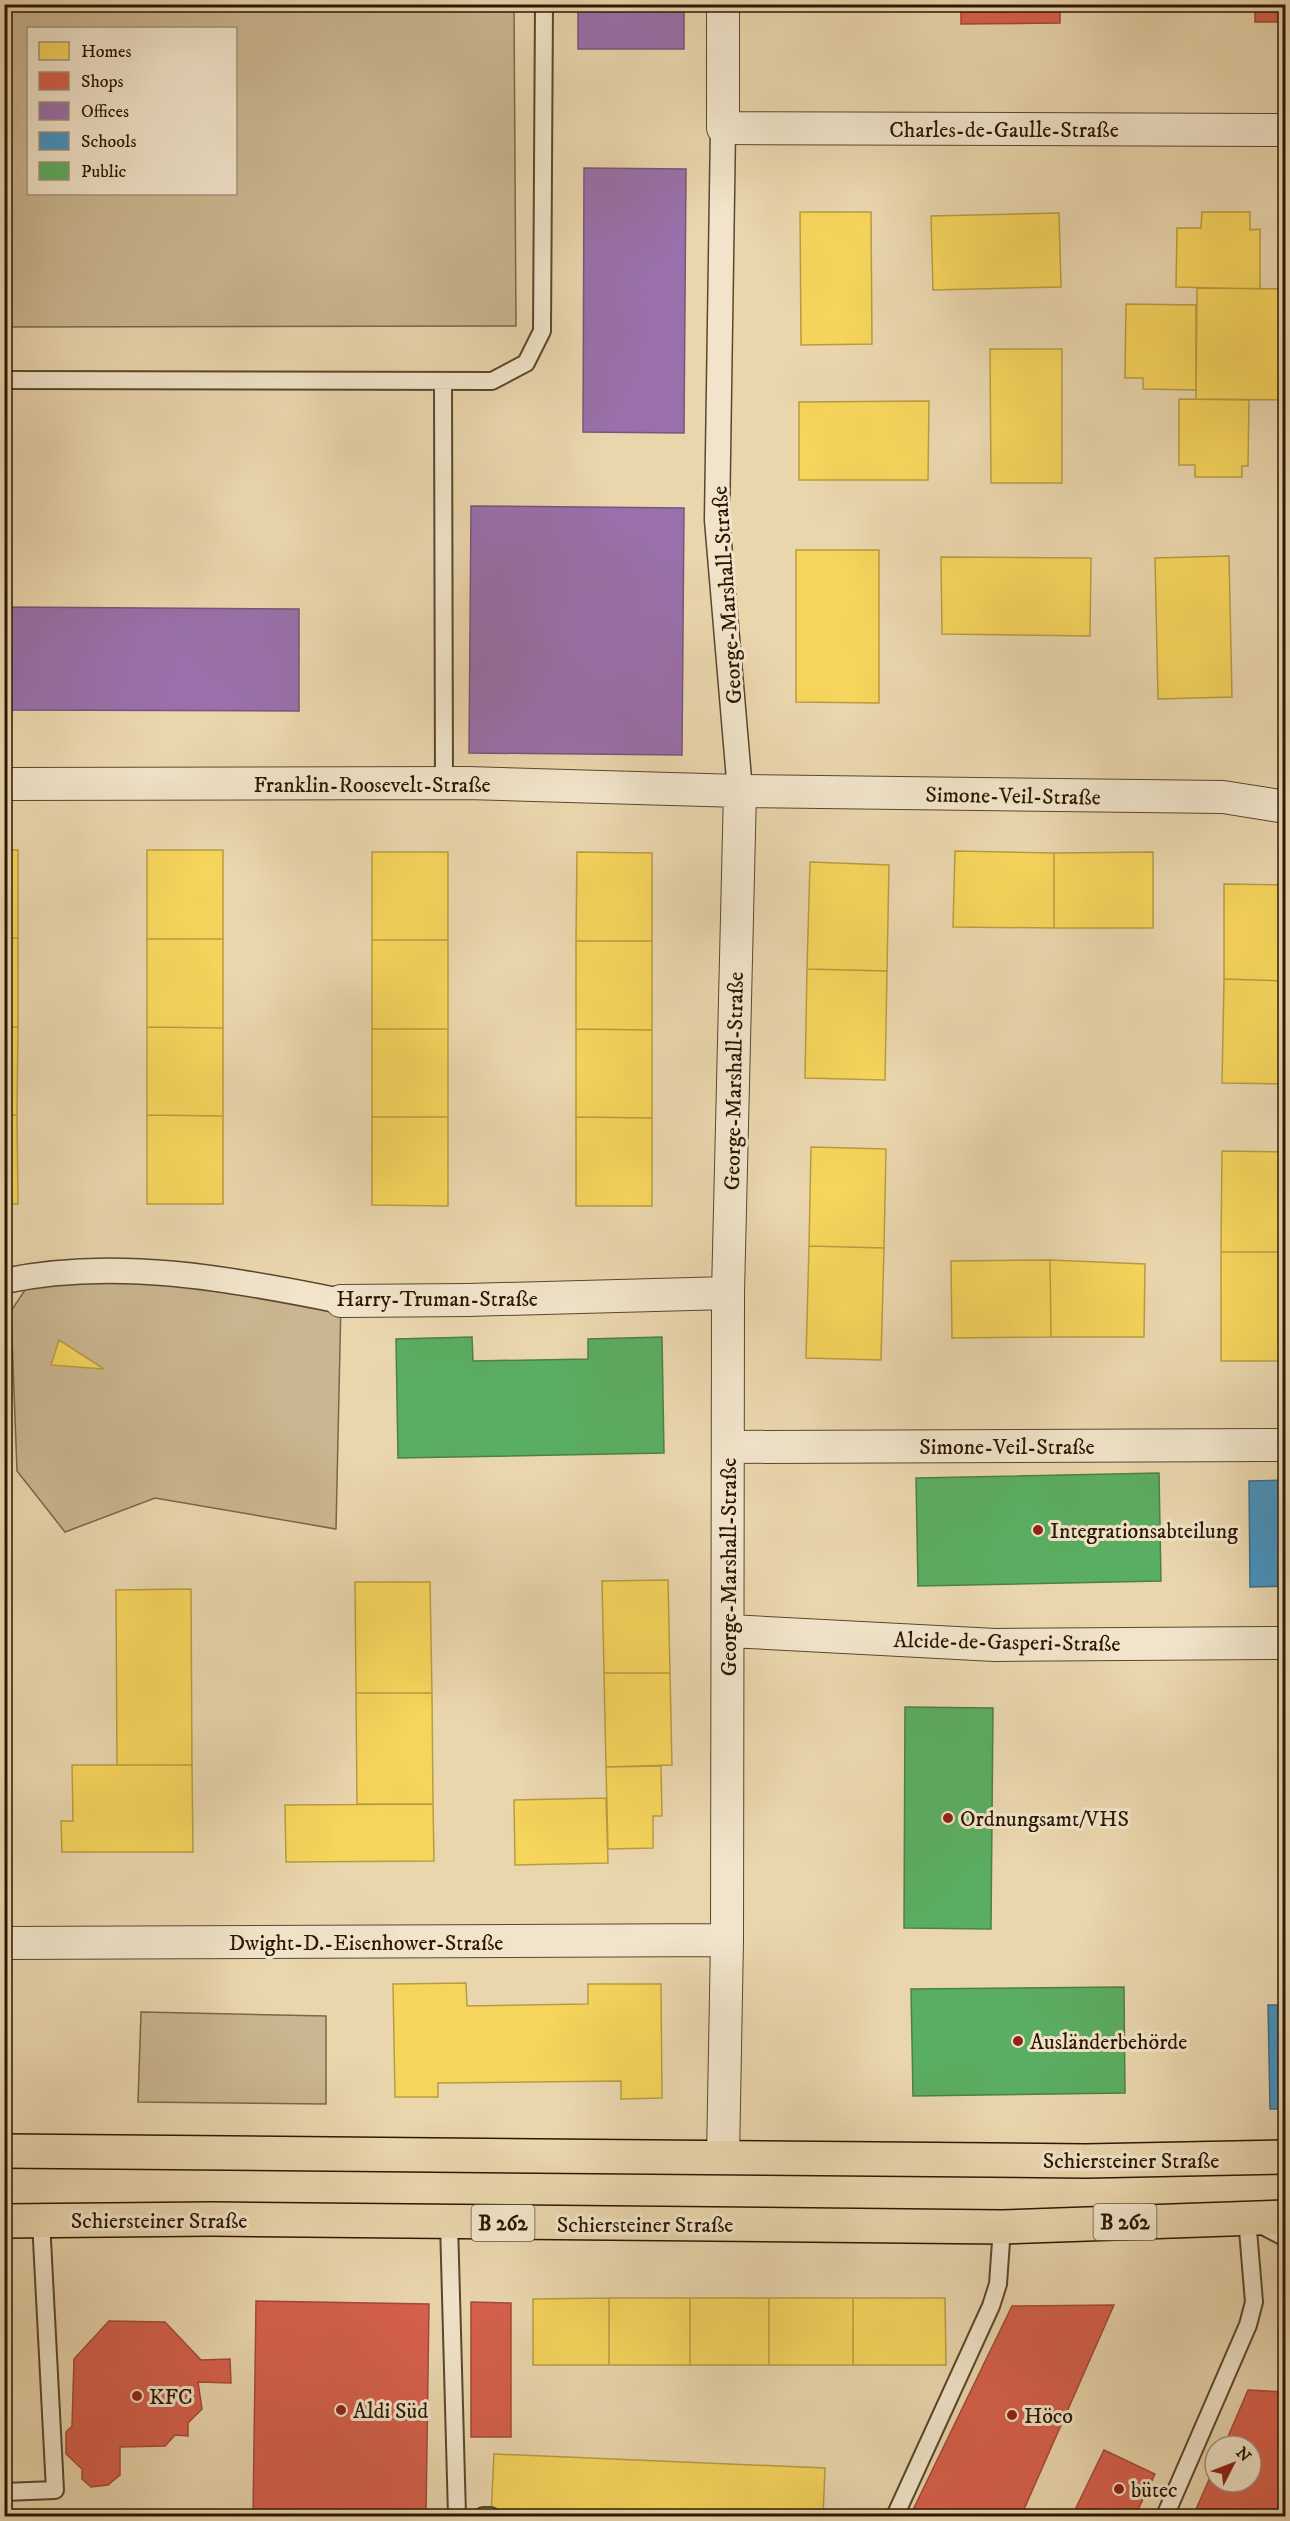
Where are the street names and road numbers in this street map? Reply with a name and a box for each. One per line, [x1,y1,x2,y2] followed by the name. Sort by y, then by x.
[889,117,1119,144] street label: Charles-de-Gaulle-Straße
[706,485,749,705] street label: George-Marshall-Straße
[253,772,491,799] street label: Franklin-Roosevelt-Straße
[925,781,1101,812] street label: Simone-Veil-Straße
[719,972,750,1191] street label: George-Marshall-Straße
[336,1286,538,1313] street label: Harry-Truman-Straße
[919,1434,1095,1461] street label: Simone-Veil-Straße
[716,1458,743,1676] street label: George-Marshall-Straße
[893,1627,1121,1658] street label: Alcide-de-Gasperi-Straße
[229,1930,503,1957] street label: Dwight-D.-Eisenhower-Straße
[1043,2148,1219,2175] street label: Schiersteiner Straße
[1094,2204,1156,2240] road number: B 262
[472,2205,534,2241] road number: B 262
[71,2208,247,2235] street label: Schiersteiner Straße
[557,2212,733,2239] street label: Schiersteiner Straße

